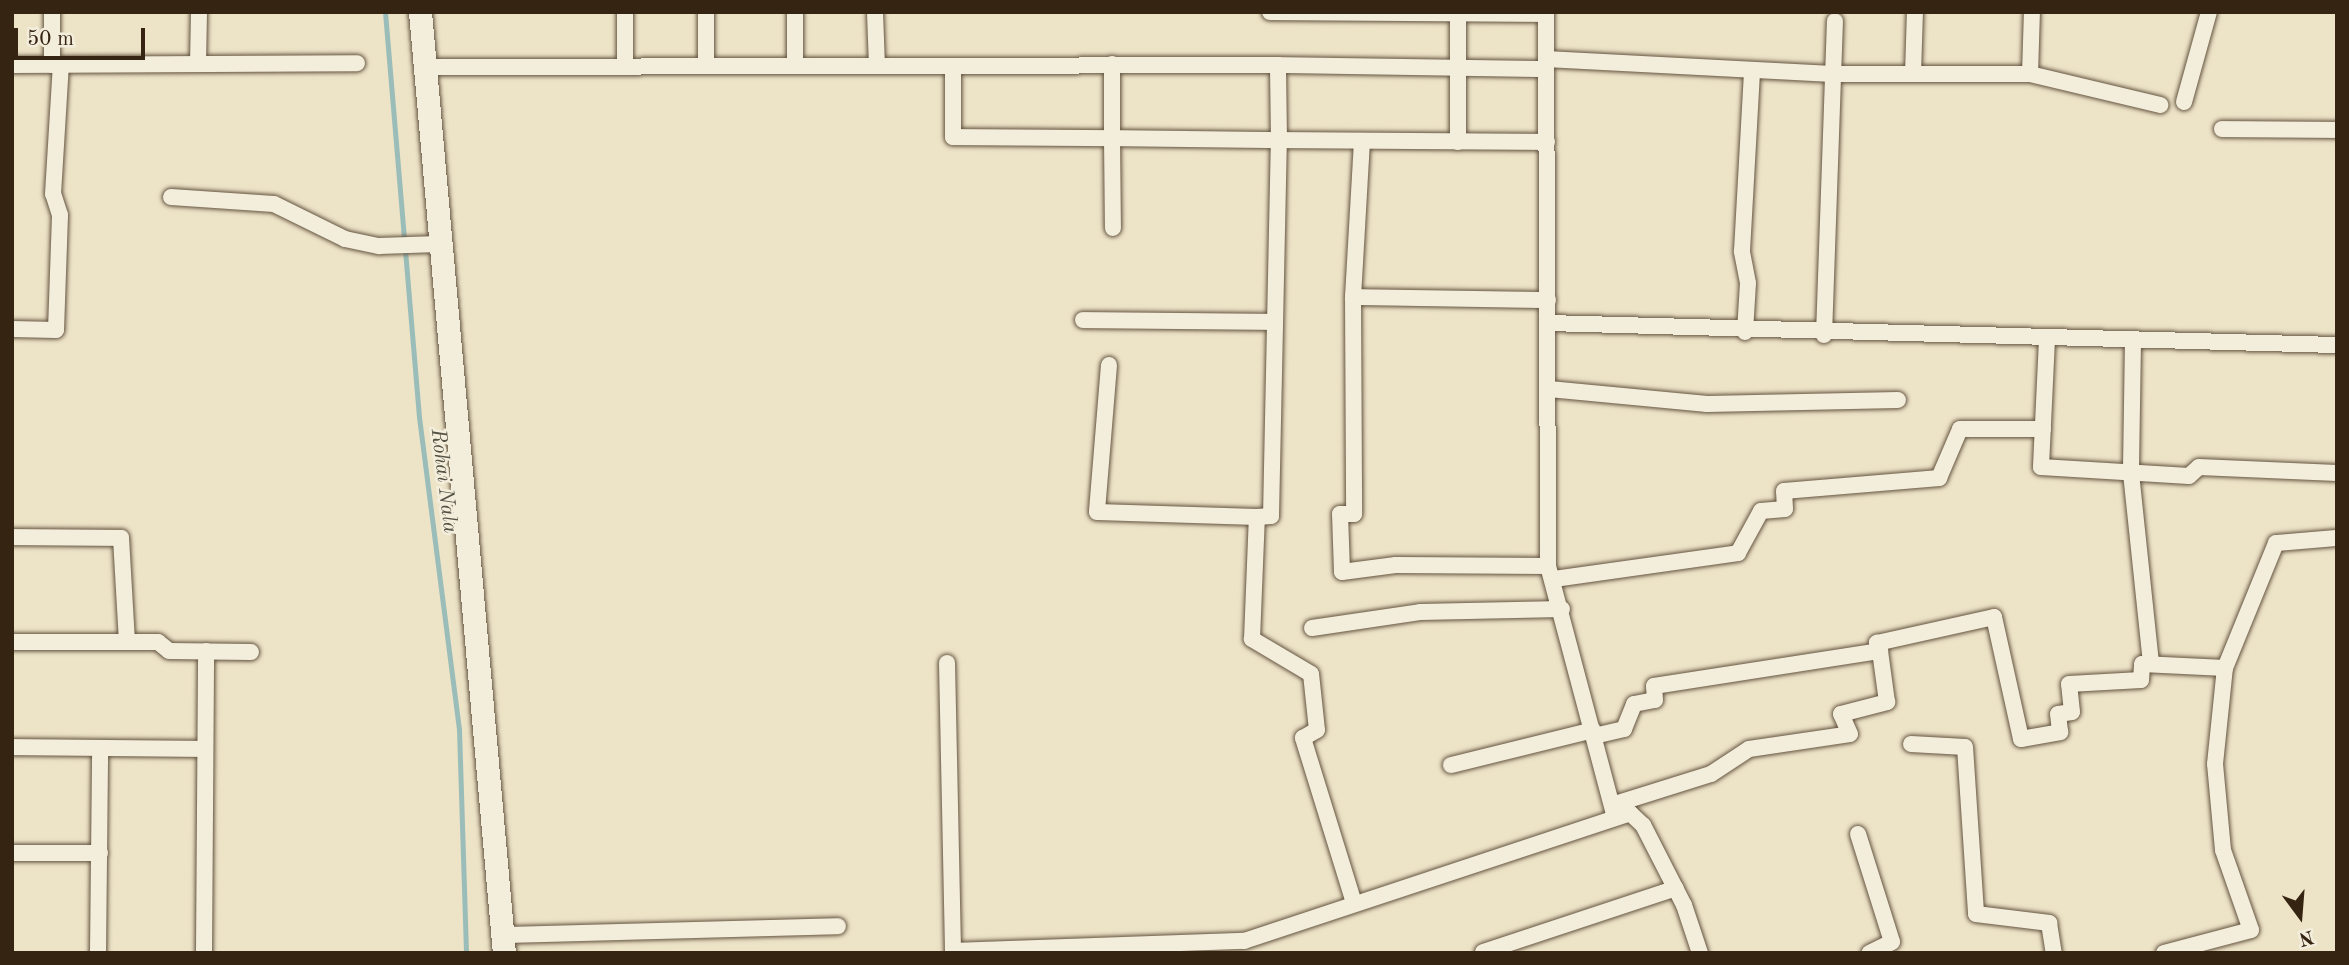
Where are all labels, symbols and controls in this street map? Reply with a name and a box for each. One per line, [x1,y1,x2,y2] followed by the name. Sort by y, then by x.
[18,14,149,58] scale bar
[27,29,74,50] text: 50 m
[424,427,462,535] water label: Rohai Nala
[2265,881,2335,951] north arrow
[2296,926,2316,948] text: N

